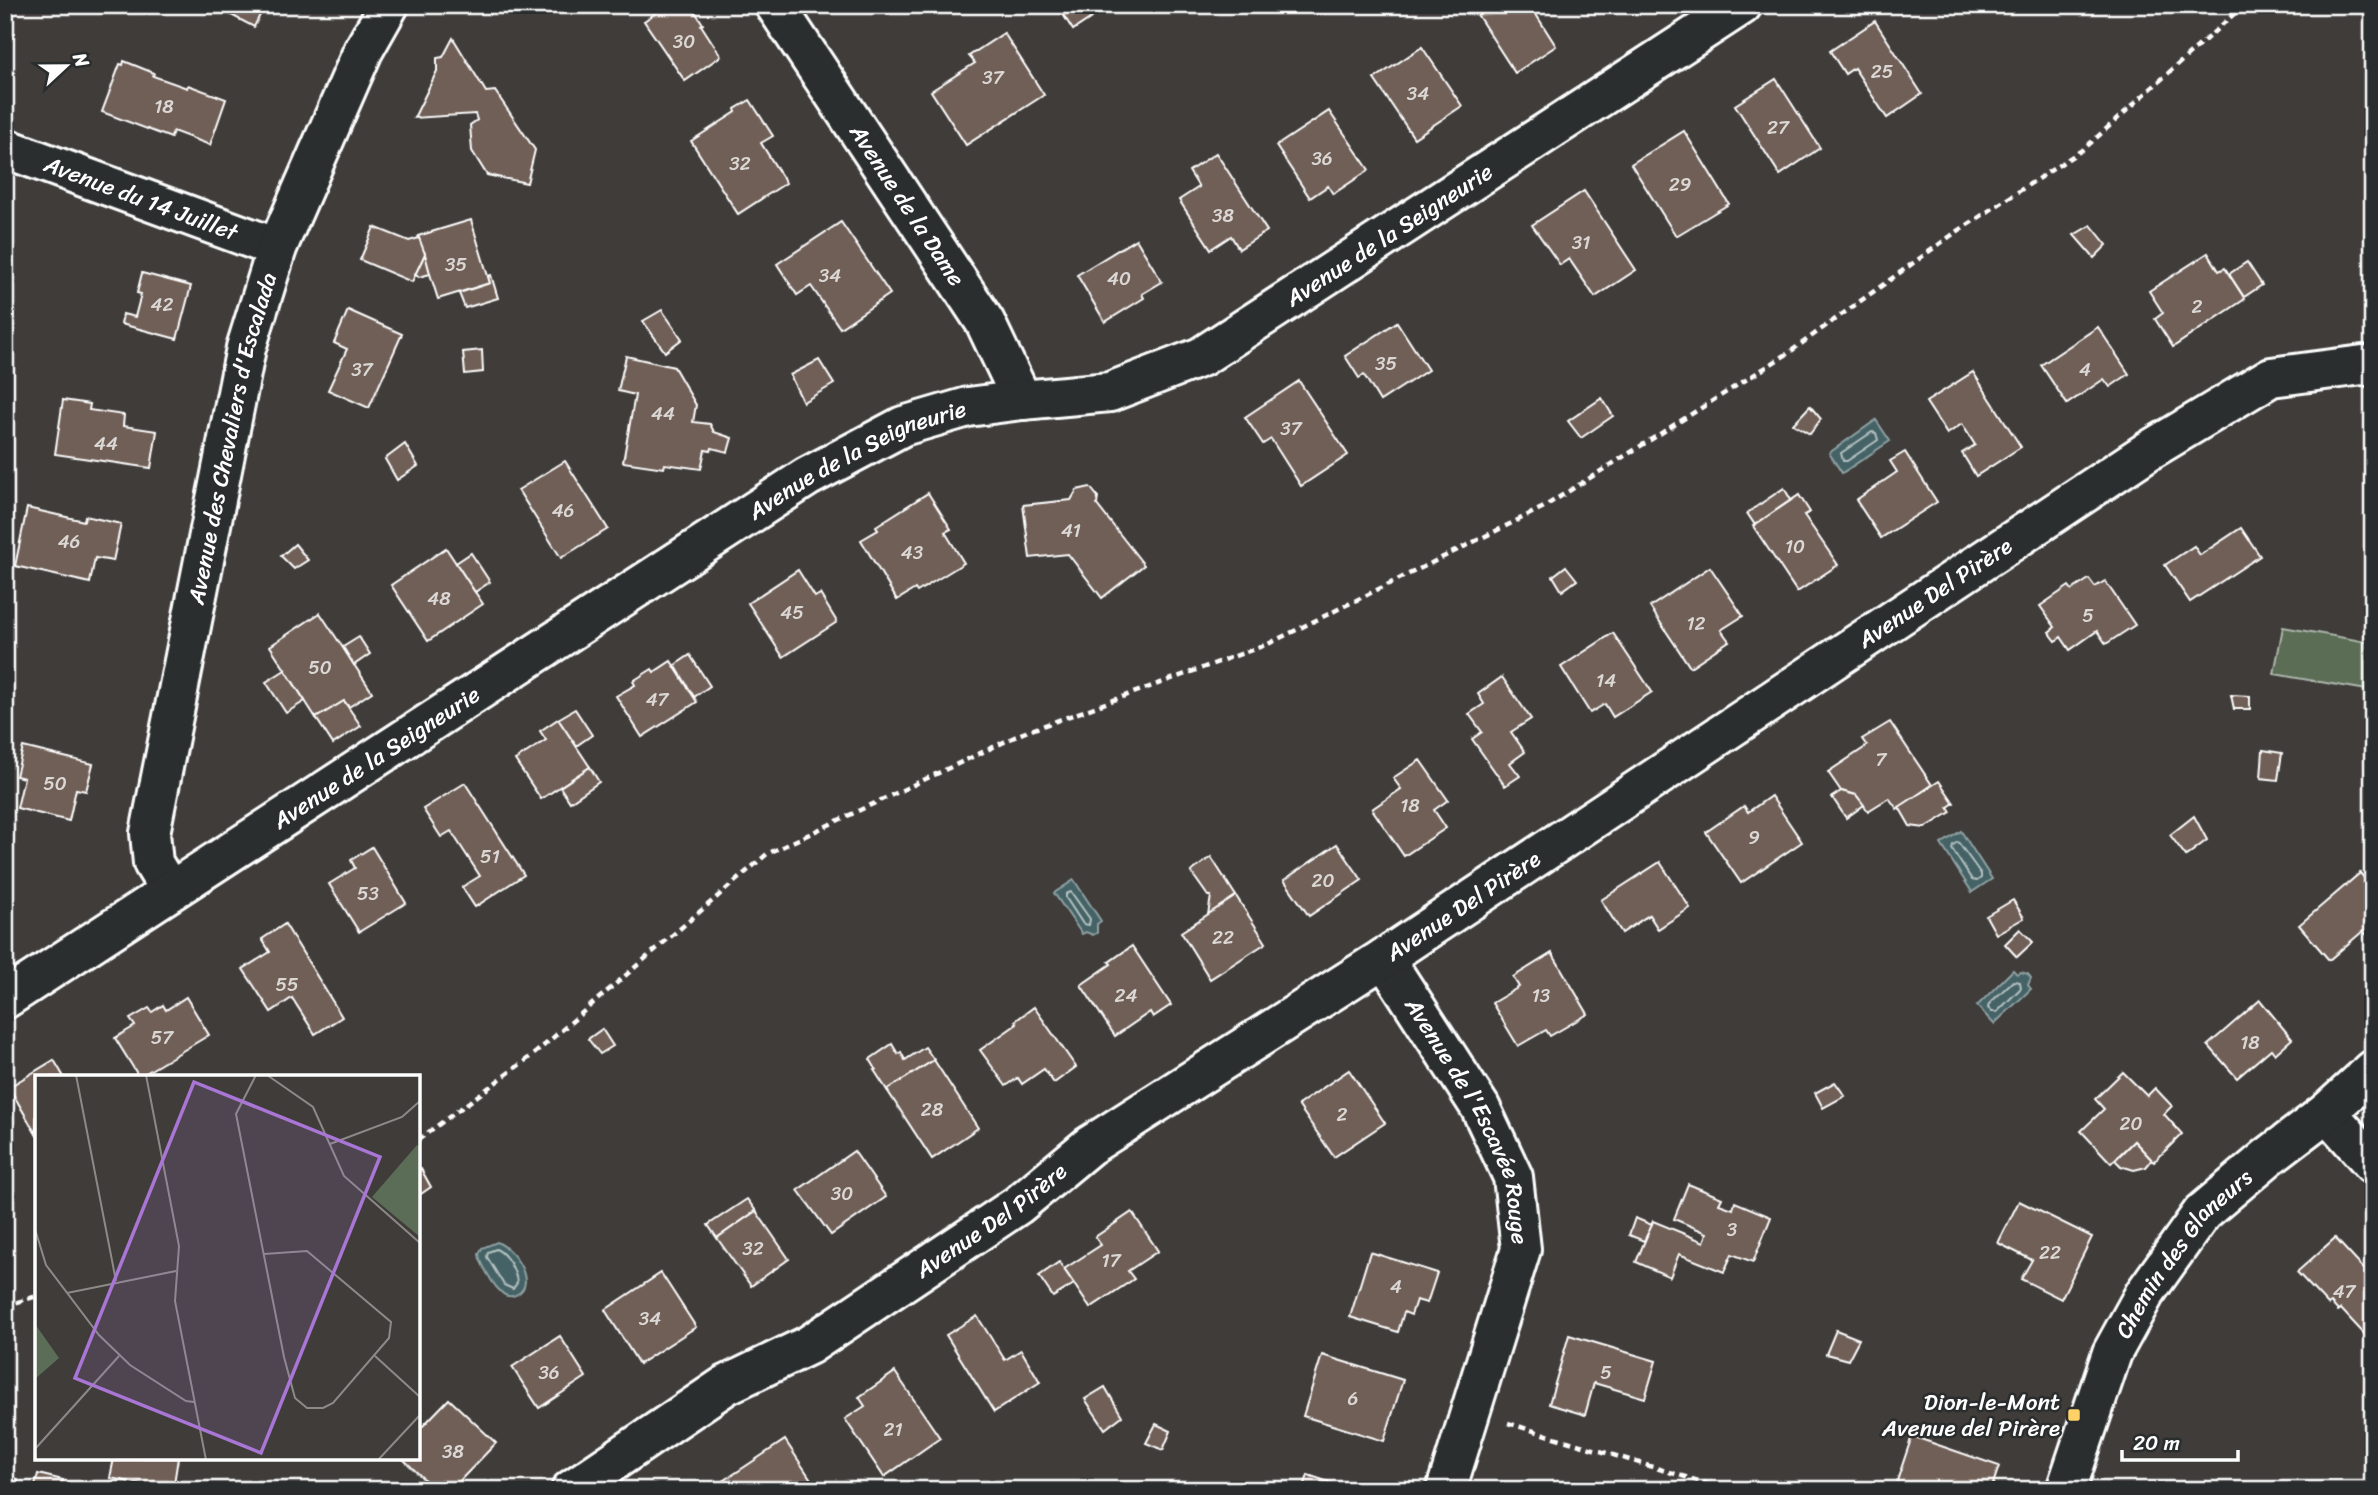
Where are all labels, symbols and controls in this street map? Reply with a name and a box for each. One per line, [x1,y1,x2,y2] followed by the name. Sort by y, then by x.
[673,25,695,58] house number: 30
[32,32,102,102] north arrow
[63,47,99,73] text: N
[1871,55,1894,88] house number: 25
[982,61,1005,94] house number: 37
[1407,77,1429,110] house number: 34
[154,90,174,123] house number: 18
[1767,111,1790,144] house number: 27
[837,115,976,295] street label: Avenue de la Dame
[1311,142,1333,175] house number: 36
[37,144,245,254] street label: Avenue du 14 Juillet
[729,147,751,180] house number: 32
[1276,152,1502,319] street label: Avenue de la Seigneurie
[1669,168,1691,201] house number: 29
[1212,199,1234,232] house number: 38
[1572,226,1590,259] house number: 31
[445,248,467,281] house number: 35
[819,259,841,292] house number: 34
[1107,262,1131,295] house number: 40
[176,267,289,609] street label: Avenue des Chevaliers d'Escalada
[151,288,173,321] house number: 42
[2192,290,2203,323] house number: 2
[1375,347,1397,380] house number: 35
[351,353,374,386] house number: 37
[2079,353,2091,386] house number: 4
[739,389,971,532] street label: Avenue de la Seigneurie
[651,397,675,430] house number: 44
[1280,412,1303,445] house number: 37
[94,427,118,460] house number: 44
[552,494,574,527] house number: 46
[1061,514,1081,547] house number: 41
[58,525,80,558] house number: 46
[1848,526,2021,660] street label: Avenue Del Pirère
[1785,530,1805,563] house number: 10
[901,536,924,569] house number: 43
[427,582,451,615] house number: 48
[780,596,804,629] house number: 45
[2082,599,2094,632] house number: 5
[1686,607,1706,640] house number: 12
[308,651,332,684] house number: 50
[1596,664,1616,697] house number: 14
[263,675,489,841] street label: Avenue de la Seigneurie
[646,683,670,716] house number: 47
[1876,743,1888,776] house number: 7
[43,767,67,800] house number: 50
[1400,789,1420,822] house number: 18
[1748,821,1760,854] house number: 9
[1377,839,1549,973] street label: Avenue Del Pirère
[480,840,500,873] house number: 51
[1312,864,1334,897] house number: 20
[357,877,380,910] house number: 53
[1212,921,1234,954] house number: 22
[275,968,299,1001] house number: 55
[1115,979,1138,1012] house number: 24
[1532,979,1551,1012] house number: 13
[1393,988,1540,1247] street label: Avenue de l'Escavée Rouge
[151,1021,174,1054] house number: 57
[2240,1026,2260,1059] house number: 18
[35,1075,420,1460] inset map
[921,1093,944,1126] house number: 28
[1337,1098,1348,1131] house number: 2
[2120,1107,2142,1140] house number: 20
[906,1152,1077,1290] street label: Avenue Del Pirère
[2104,1158,2263,1346] street label: Chemin des Glaneurs
[831,1177,853,1210] house number: 30
[1727,1213,1738,1246] house number: 3
[742,1232,764,1265] house number: 32
[2039,1236,2061,1269] house number: 22
[1101,1244,1122,1277] house number: 17
[1390,1270,1402,1303] house number: 4
[2333,1275,2357,1308] house number: 47
[639,1302,661,1335] house number: 34
[538,1356,560,1389] house number: 36
[1600,1356,1612,1389] house number: 5
[1348,1382,1358,1415] house number: 6
[1881,1382,2060,1449] place label: Dion-le-Mont Avenue del Pirère
[2066,1407,2082,1423] marker: Dion-le-Mont Avenue del Pirère
[883,1413,903,1446] house number: 21
[2122,1418,2238,1462] scale bar
[2133,1424,2180,1462] text: 20 m
[442,1435,464,1468] house number: 38

